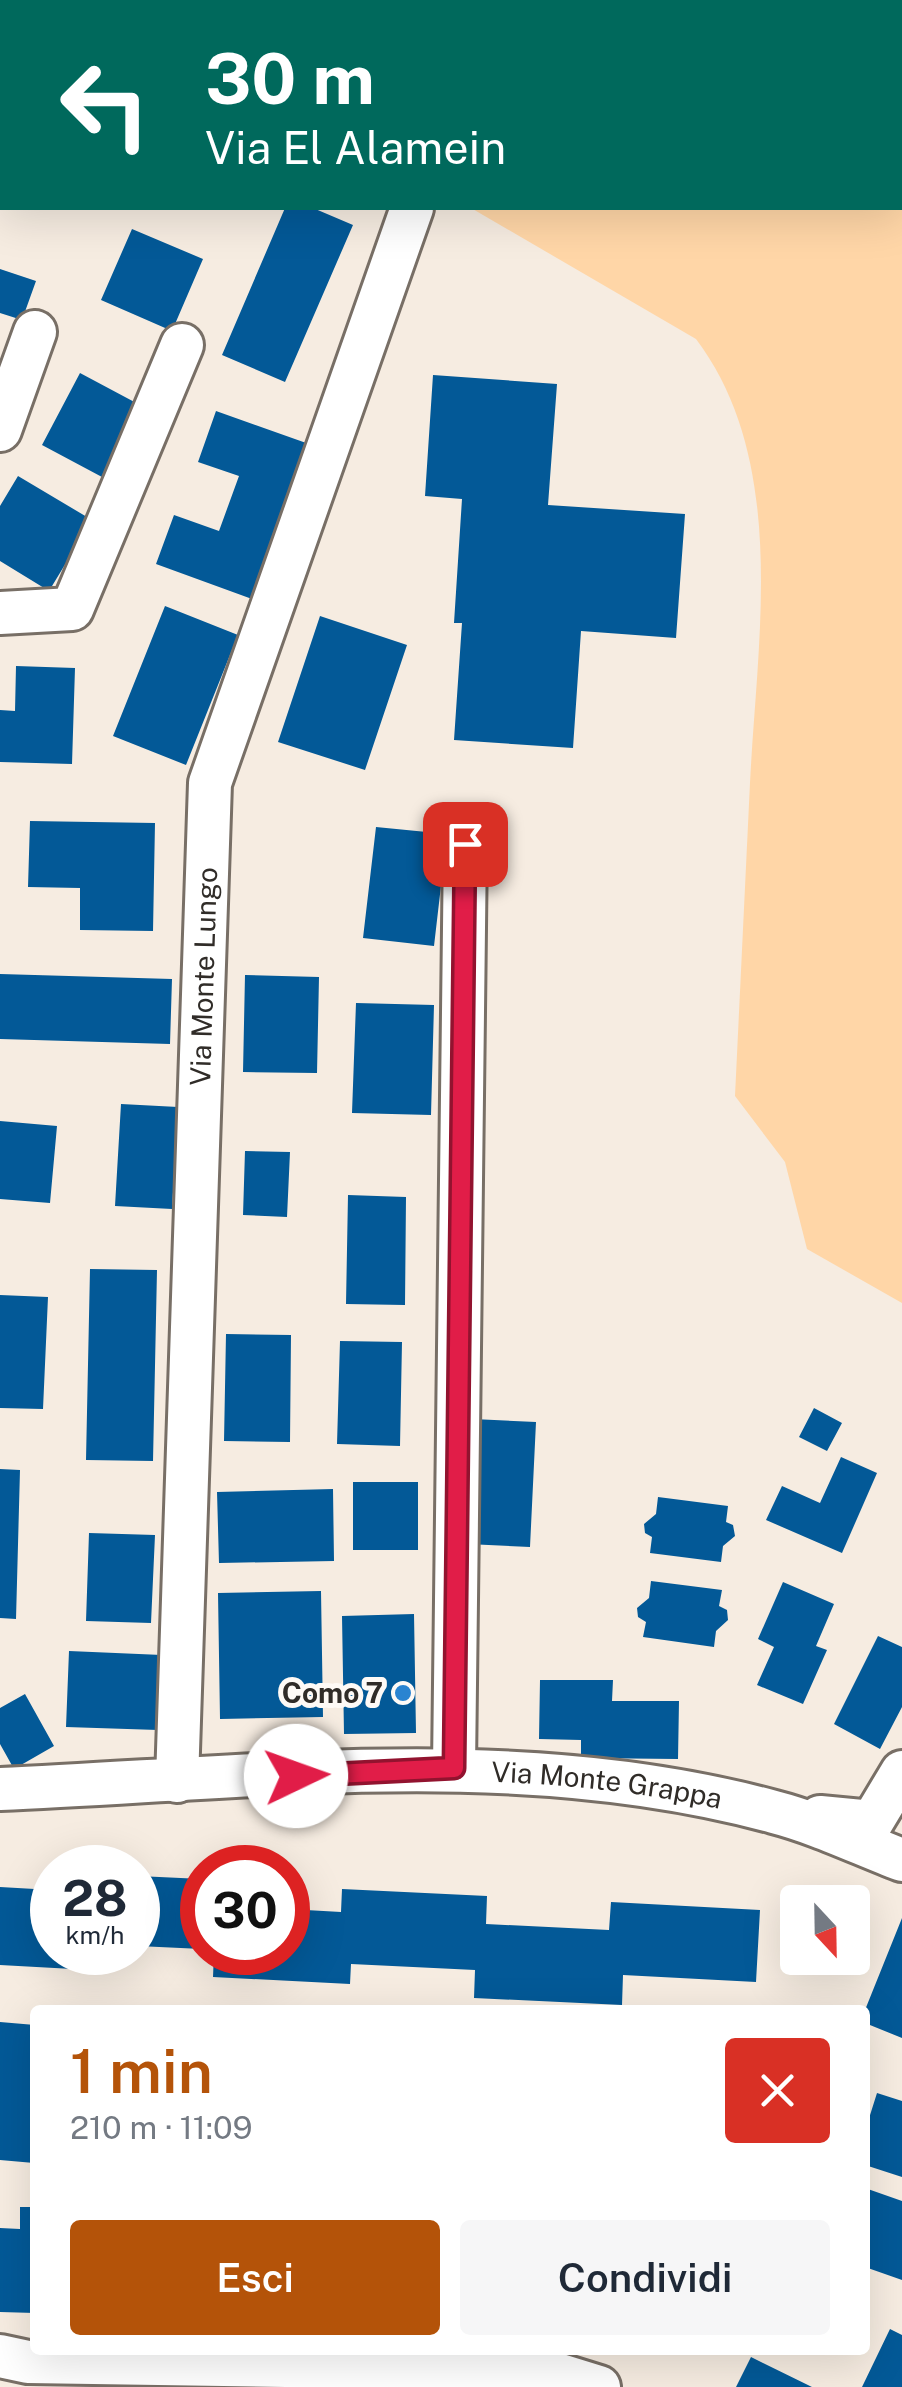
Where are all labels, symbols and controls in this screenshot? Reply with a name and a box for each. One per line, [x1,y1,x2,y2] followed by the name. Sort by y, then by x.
[205,37,375,120] text: 30 m
[40,40,170,170] icon: left
[205,121,506,174] text: Via El Alamein
[423,802,508,887] pin
[438,817,493,872] icon: arrive
[183,867,223,1086] street label: Via Monte Lungo
[282,1676,383,1709] place label: Como 7
[392,1682,414,1704] marker: Como 7
[244,1724,348,1828] position arrow
[491,1755,725,1815] street label: Via Monte Grappa
[180,1845,310,1975] speed limit sign: 30
[62,1868,128,1927] text: 28
[780,1885,870,1975] north arrow
[780,1885,870,1975] map controls
[66,1920,124,1950] text: km/h
[70,2036,213,2107] text: 1 min
[725,2038,830,2143] button: close
[70,2109,252,2146] text: 210 m · 11:09
[70,2220,440,2335] button: Esci
[460,2220,830,2335] button: Condividi

